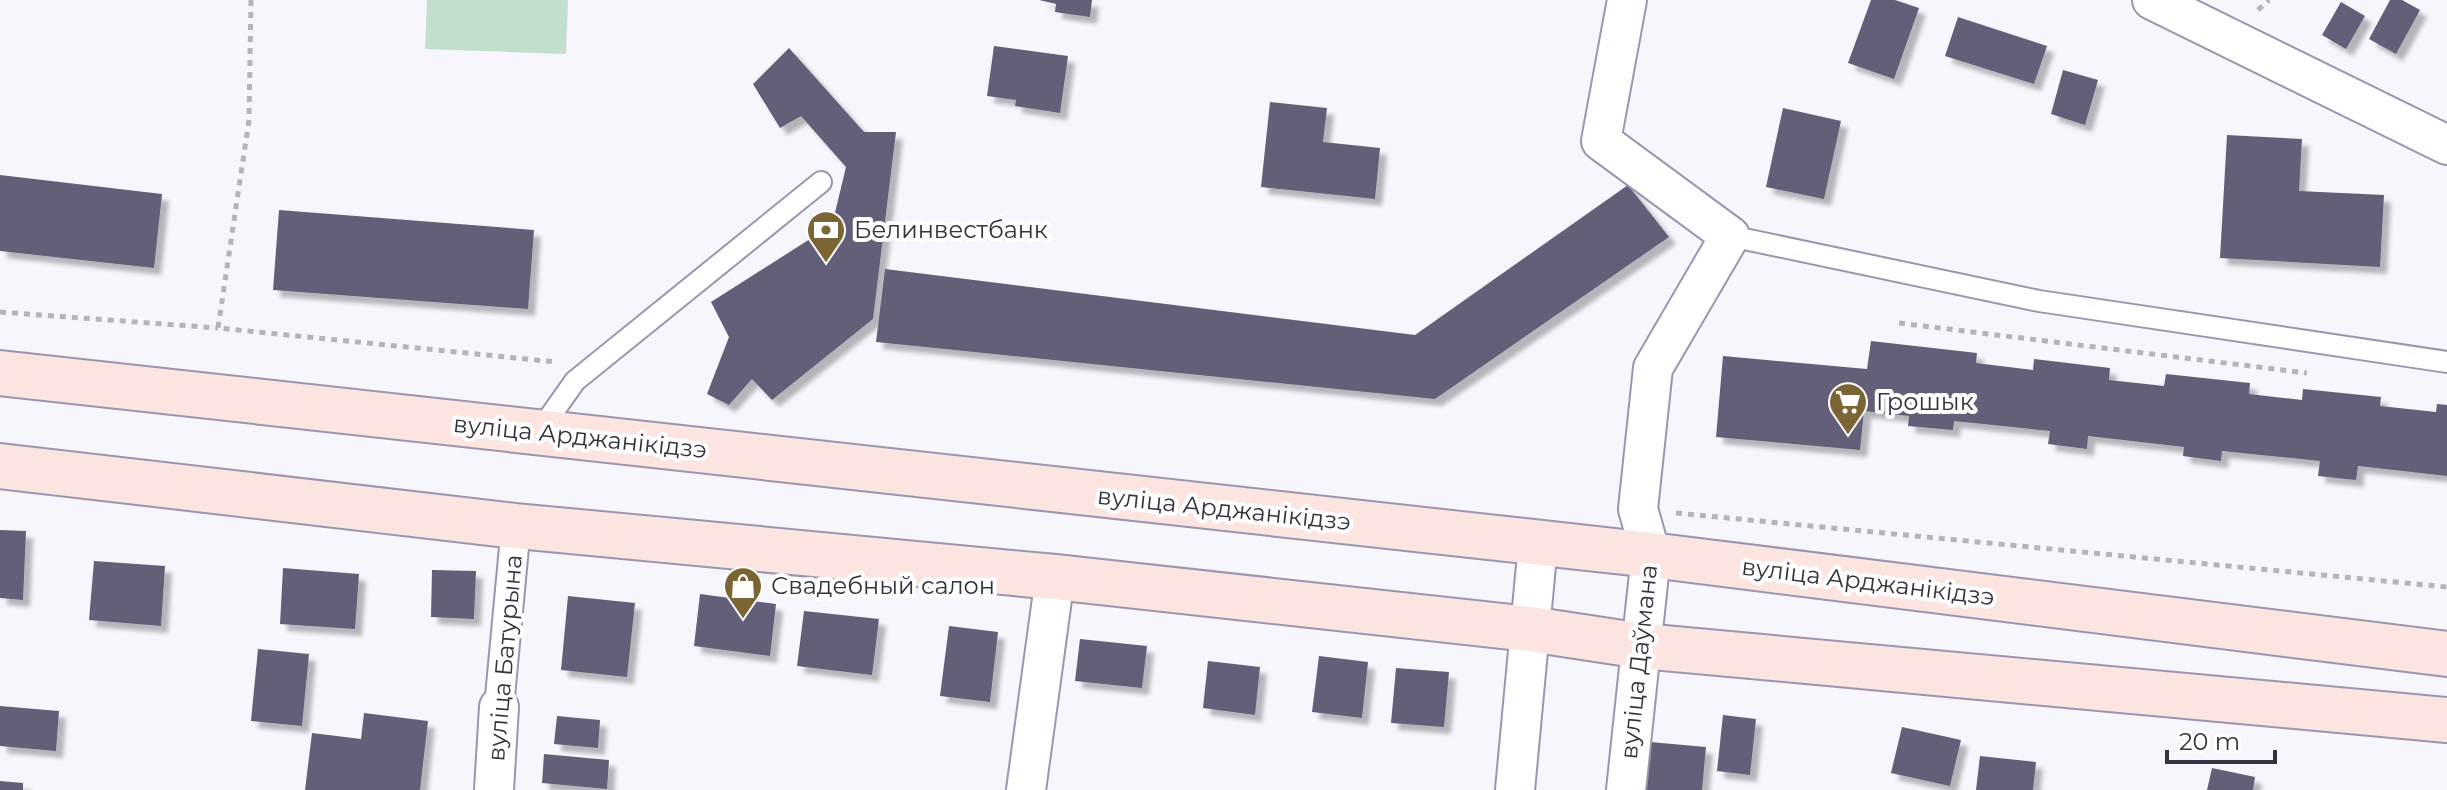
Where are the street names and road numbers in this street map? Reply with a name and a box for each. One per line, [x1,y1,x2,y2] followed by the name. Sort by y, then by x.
[452,409,708,464] street label: вуліца Арджанікідзэ
[1096,481,1352,536] street label: вуліца Арджанікідзэ
[1740,552,1996,611] street label: вуліца Арджанікідзэ
[481,553,528,763] street label: вуліца Батурына
[1614,563,1663,761] street label: вуліца Даўмана

